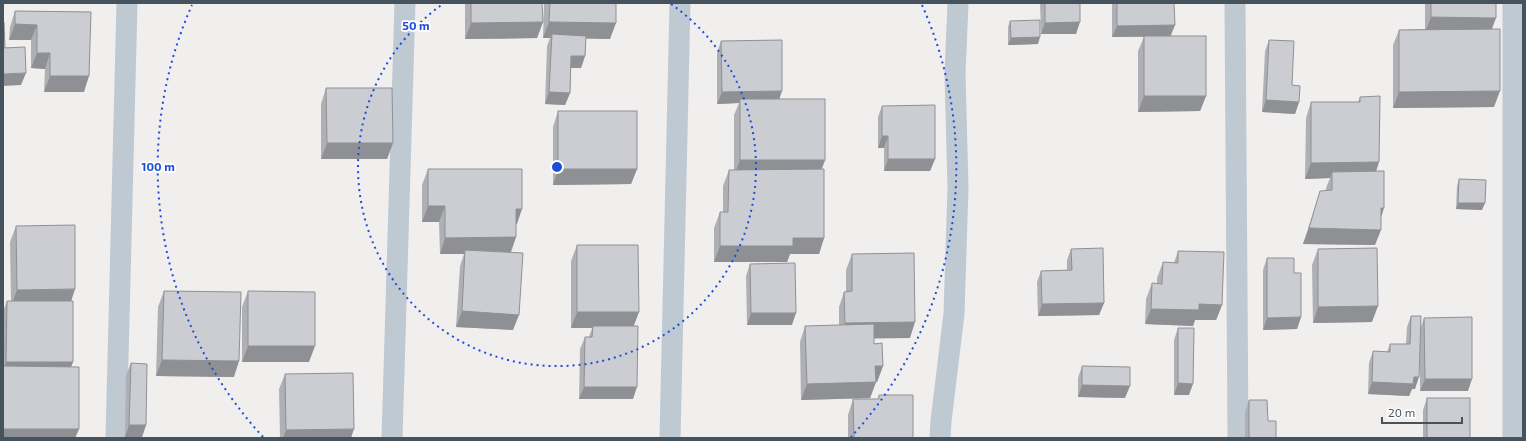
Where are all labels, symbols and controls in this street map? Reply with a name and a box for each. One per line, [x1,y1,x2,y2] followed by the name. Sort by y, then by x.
[402,18,430,32] text: 50 m
[141,159,175,173] text: 100 m
[550,160,564,174] centre of rings
[1382,399,1462,425] scale bar
[1388,405,1415,419] text: 20 m

